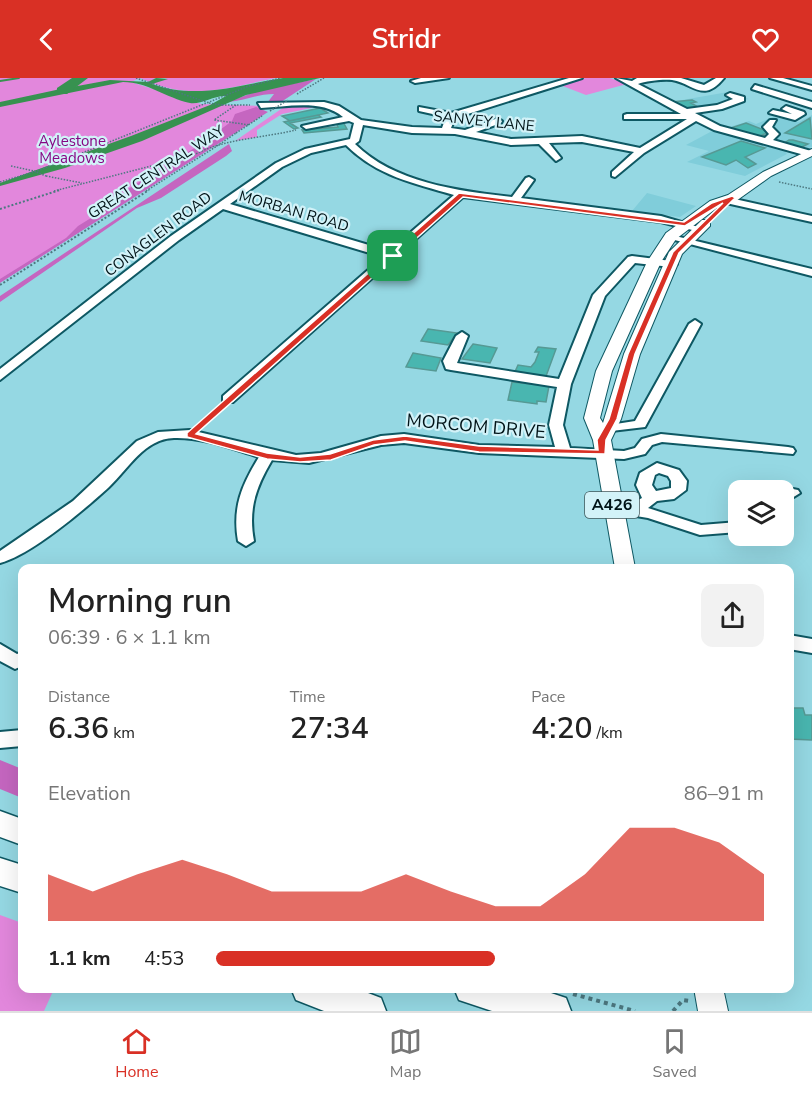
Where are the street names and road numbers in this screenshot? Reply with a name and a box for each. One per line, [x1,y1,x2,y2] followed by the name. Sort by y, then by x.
[432,106,536,136] street label: SANVEY LANE
[84,120,229,224] street label: GREAT CENTRAL WAY
[237,186,351,236] street label: MORBAN ROAD
[100,187,216,281] street label: CONAGLEN ROAD
[405,408,547,444] street label: MORCOM DRIVE
[585,492,639,518] road number: A426

